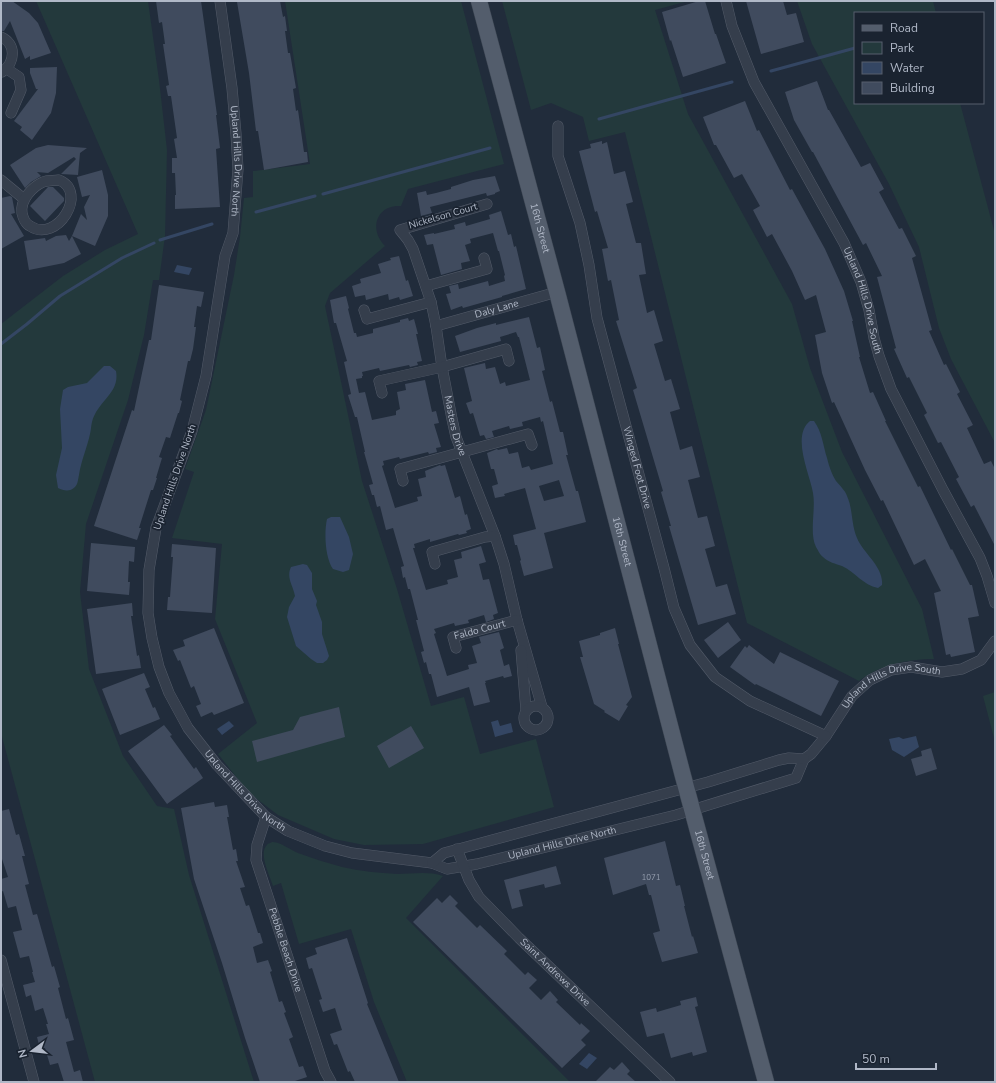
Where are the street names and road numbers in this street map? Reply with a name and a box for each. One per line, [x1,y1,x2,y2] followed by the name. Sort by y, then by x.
[227,105,245,217] street label: Upland Hills Drive North
[407,199,480,233] street label: Nickelson Court
[526,201,553,255] street label: 16th Street
[840,245,885,356] street label: Upland Hills Drive South
[473,296,520,322] street label: Daly Lane
[441,394,470,458] street label: Masters Drive
[150,422,200,532] street label: Upland Hills Drive North
[619,425,655,510] street label: Winged Foot Drive
[609,515,635,568] street label: 16th Street
[453,616,507,643] street label: Faldo Court
[839,660,942,712] street label: Upland Hills Drive South
[201,747,289,835] street label: Upland Hills Drive North
[507,823,618,863] street label: Upland Hills Drive North
[691,828,718,882] street label: 16th Street
[265,906,306,994] street label: Pebble Beach Drive
[517,935,593,1009] street label: Saint Andrews Drive

